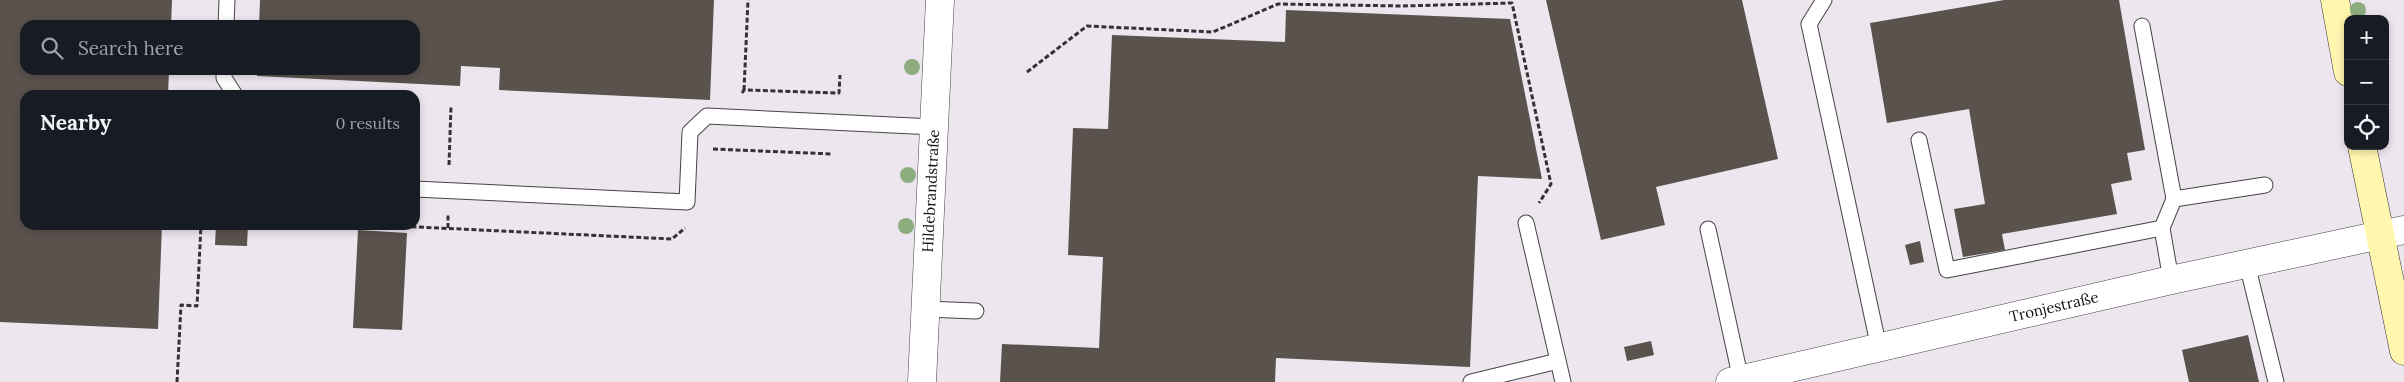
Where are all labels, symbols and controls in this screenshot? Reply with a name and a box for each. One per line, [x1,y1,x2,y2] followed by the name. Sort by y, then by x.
[2344,15,2389,150] map controls
[2344,15,2389,60] button: +
[20,20,420,75] search box
[38,34,66,62] icon: search
[78,36,184,60] text: Search here
[2344,60,2389,105] button: −
[2344,105,2389,150] button: locate
[40,109,111,136] text: Nearby
[335,113,400,133] text: 0 results
[918,129,943,253] street label: Hildebrandstraße
[2007,287,2100,326] street label: Tronjestraße

